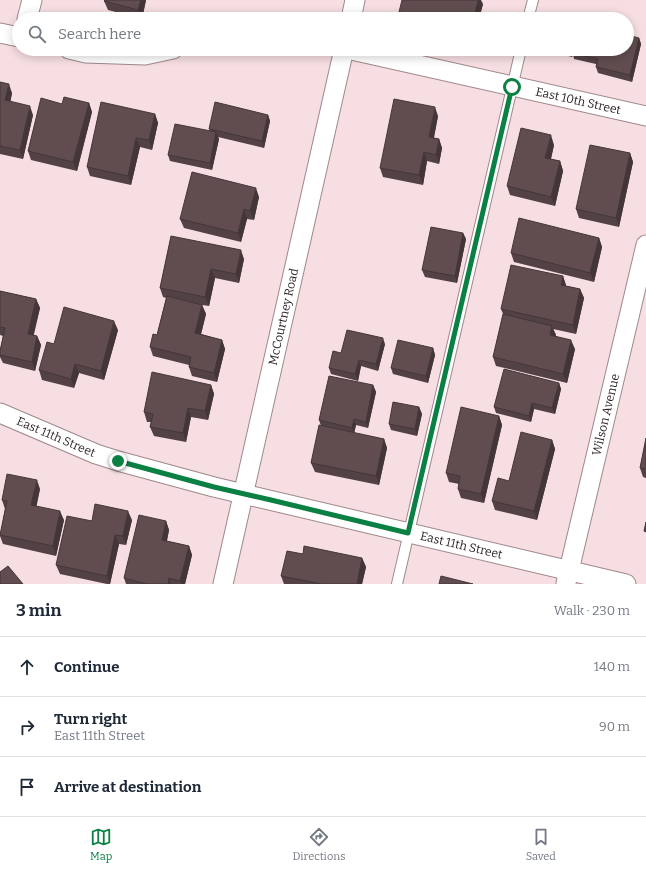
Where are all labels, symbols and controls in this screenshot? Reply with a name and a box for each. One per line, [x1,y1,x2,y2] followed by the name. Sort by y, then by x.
[12,12,634,56] search box
[26,23,48,45] icon: search
[58,25,141,43] text: Search here
[503,78,521,96] route start
[534,84,623,117] street label: East 10th Street
[266,267,301,367] street label: McCourtney Road
[589,372,622,457] street label: Wilson Avenue
[15,414,98,460] street label: East 11th Street
[109,452,127,470] route end
[419,529,504,562] street label: East 11th Street
[16,600,61,621] text: 3 min
[554,603,630,618] text: Walk · 230 m
[16,656,38,678] icon: ahead
[54,658,120,676] text: Continue
[594,659,630,674] text: 140 m
[54,710,127,728] text: Turn right
[16,716,38,738] icon: right
[599,719,630,734] text: 90 m
[54,728,145,743] text: East 11th Street
[16,776,38,798] icon: arrive
[54,778,201,796] text: Arrive at destination
[90,826,112,863] tab: Map
[293,826,345,863] tab: Directions
[526,826,556,863] tab: Saved

